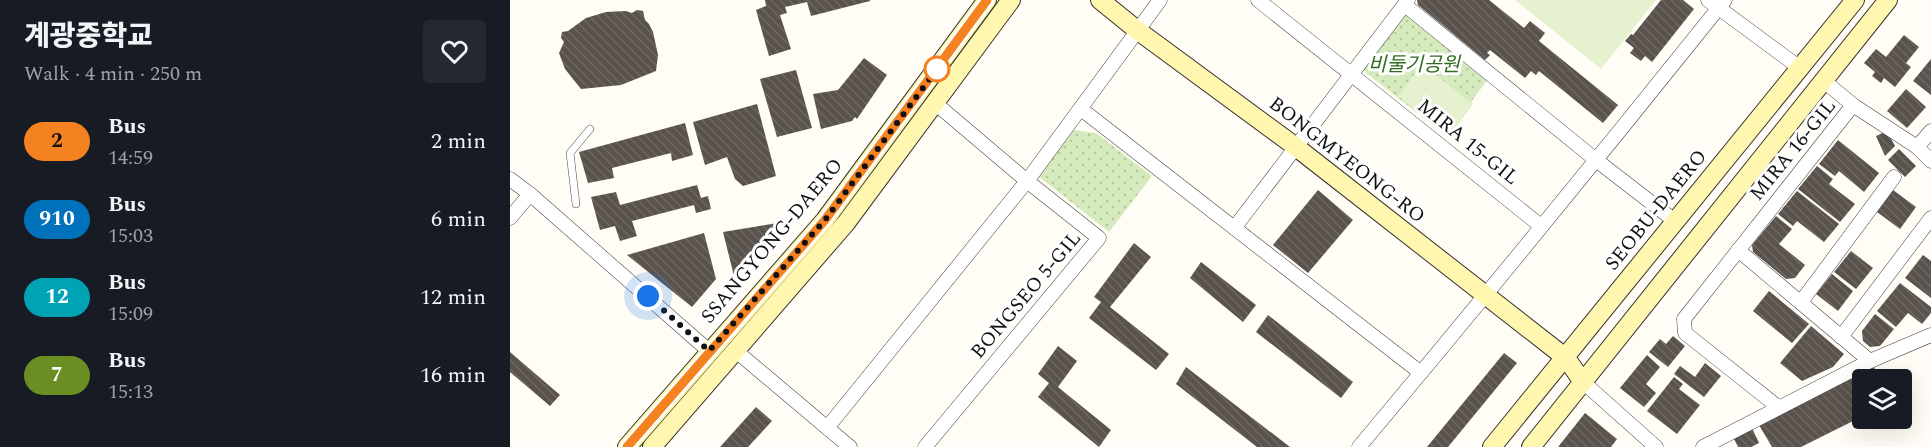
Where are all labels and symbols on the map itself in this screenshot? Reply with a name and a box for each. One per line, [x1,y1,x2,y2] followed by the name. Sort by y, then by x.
[1368,50,1462,80] park label: 비둘기공원
[924,56,950,82] unlabelled marker
[1262,89,1432,231] street label: BONGMYEONG-RO
[1411,91,1525,193] street label: MIRA 15-GIL
[1742,93,1844,207] street label: MIRA 16-GIL
[1598,143,1714,277] street label: SEOBU-DAERO
[694,152,850,330] street label: SSANGYONG-DAERO
[963,225,1089,365] street label: BONGSEO 5-GIL
[633,281,663,311] your location

